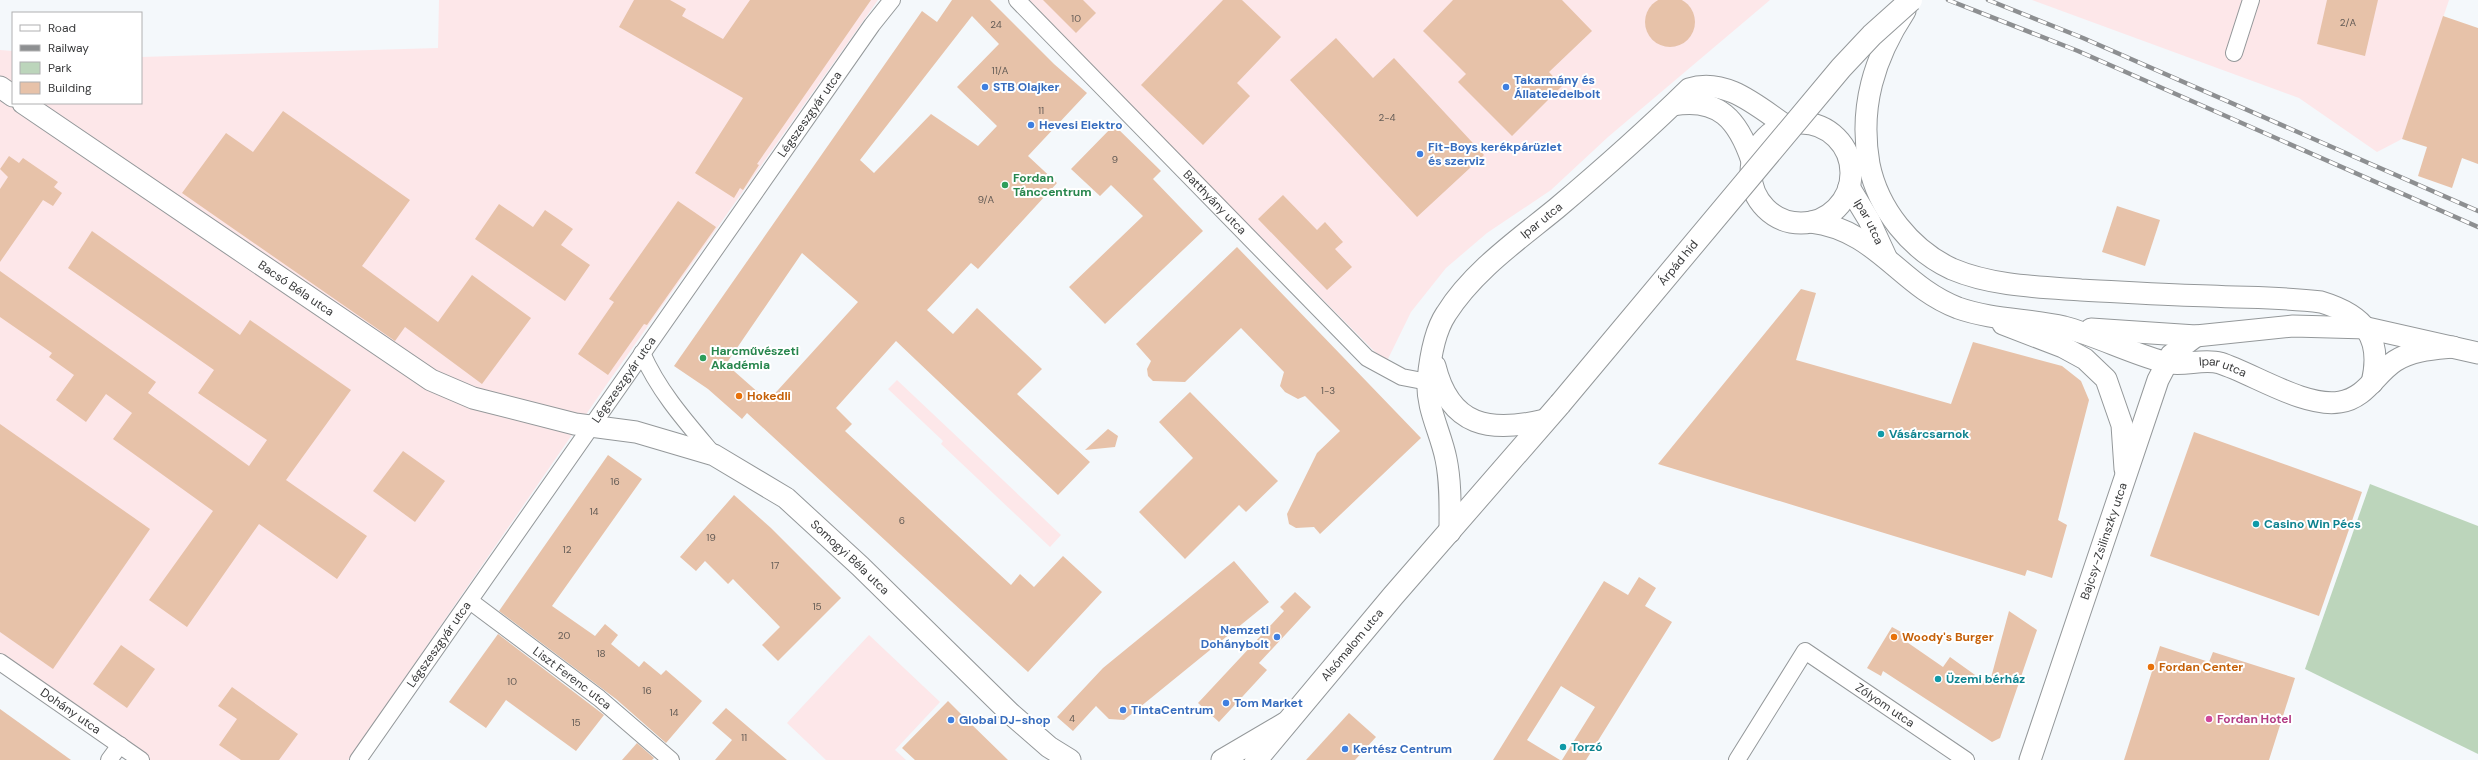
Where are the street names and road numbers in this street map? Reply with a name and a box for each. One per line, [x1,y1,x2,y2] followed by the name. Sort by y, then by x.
[774,68,845,160] street label: Légszeszgyár utca
[1180,167,1250,238] street label: Batthyány utca
[1850,196,1887,247] street label: Ipar utca
[1517,199,1566,242] street label: Ipar utca
[1654,237,1702,289] street label: Árpád híd
[255,257,337,320] street label: Bacsó Béla utca
[588,334,660,426] street label: Légszeszgyár utca
[2198,353,2249,381] street label: Ipar utca
[2077,480,2131,602] street label: Bajcsy-Zsilinszky utca
[807,516,893,598] street label: Somogyi Béla utca
[403,598,474,691] street label: Légszeszgyár utca
[1317,605,1387,684] street label: Alsómalom utca
[530,643,615,713] street label: Liszt Ferenc utca
[1852,679,1918,731] street label: Zólyom utca
[37,684,104,738] street label: Dohány utca

